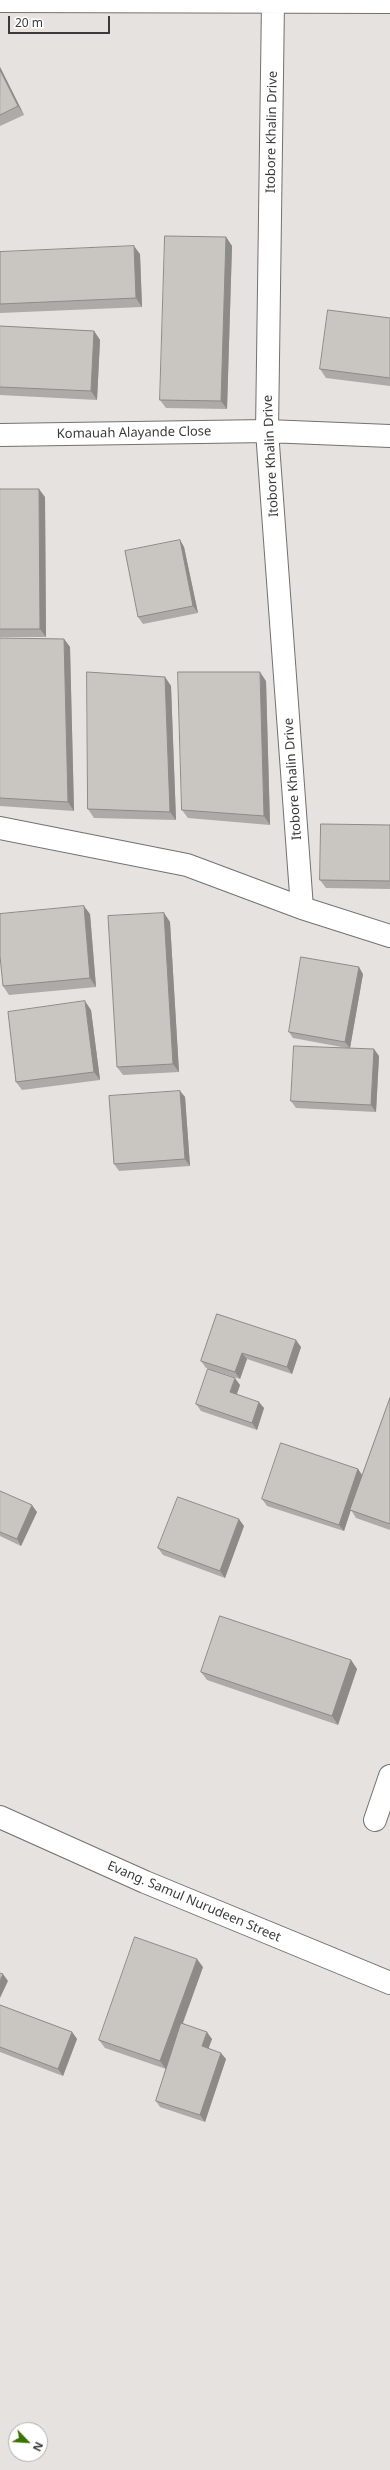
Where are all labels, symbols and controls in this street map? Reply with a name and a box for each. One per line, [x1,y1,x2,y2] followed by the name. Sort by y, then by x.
[10,8,112,34] scale bar
[15,14,43,31] text: 20 m
[263,71,281,193] street label: Itobore Khalin Drive
[260,395,282,517] street label: Itobore Khalin Drive
[57,424,211,442] street label: Komauah Alayande Close
[281,717,305,841] street label: Itobore Khalin Drive
[105,1858,283,1946] street label: Evang. Samul Nurudeen Street
[8,2422,48,2462] north arrow
[30,2440,47,2454] text: N

